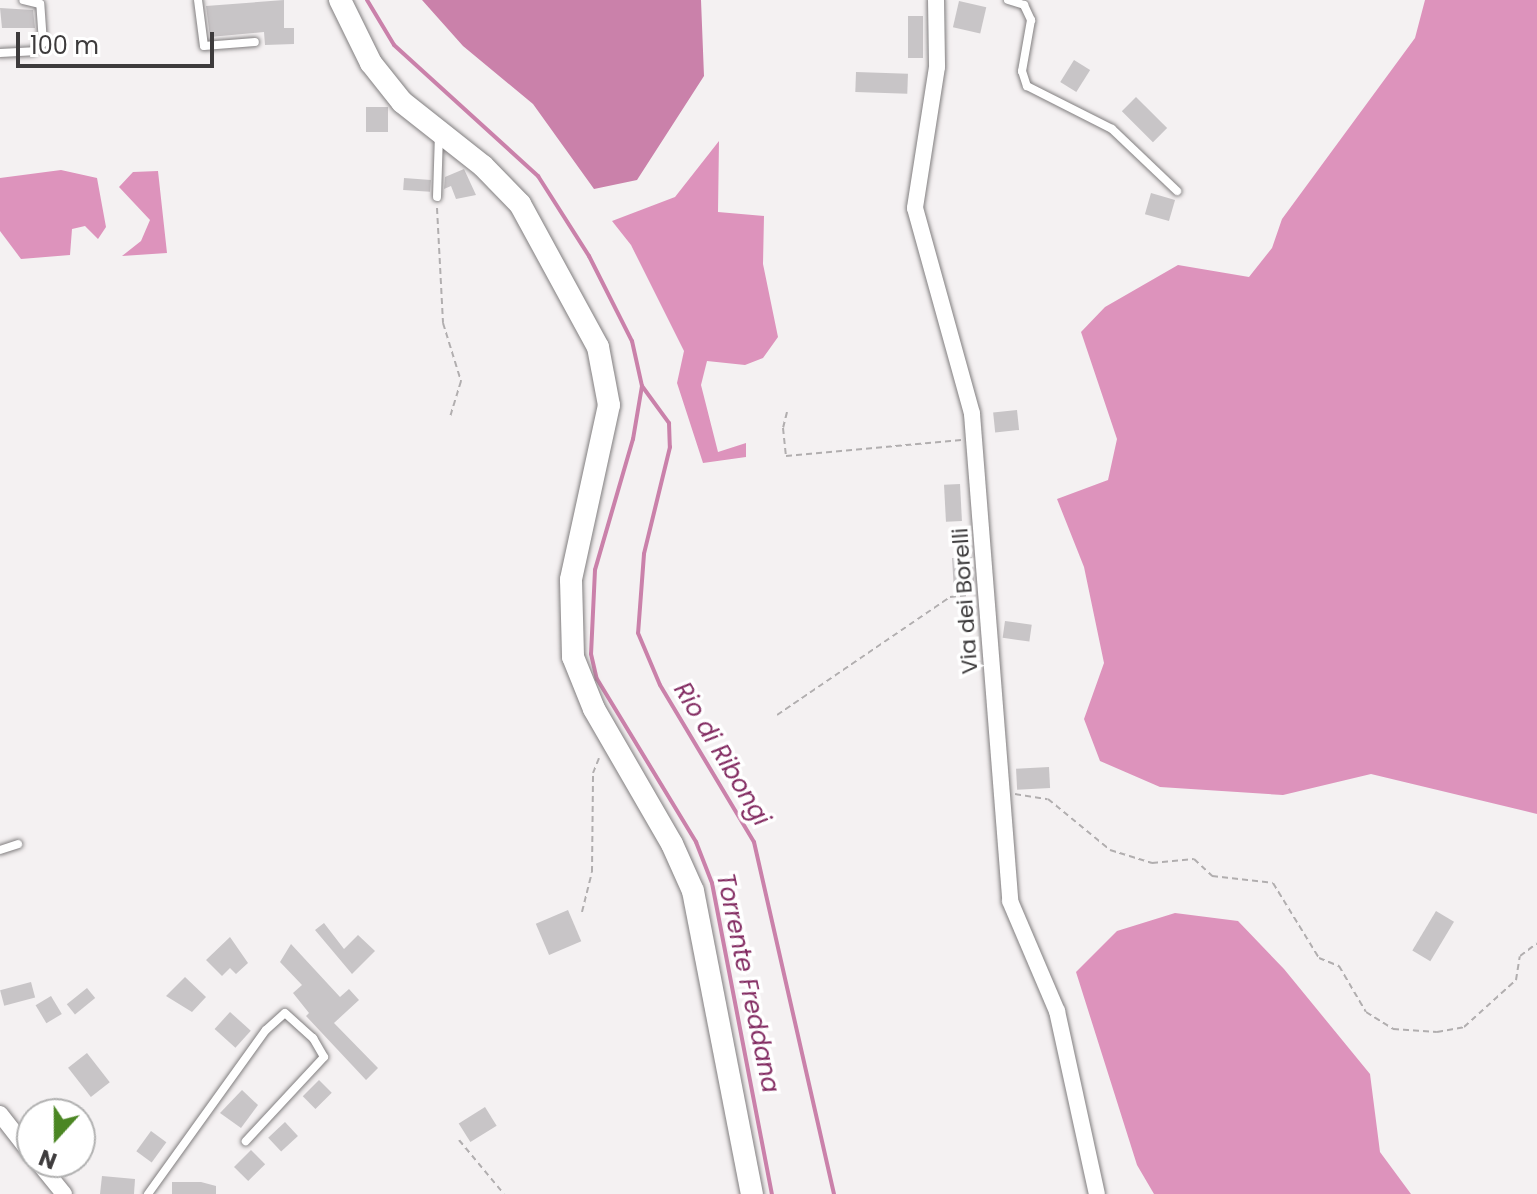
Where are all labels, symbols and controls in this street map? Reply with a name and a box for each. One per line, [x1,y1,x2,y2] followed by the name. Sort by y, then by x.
[20,16,218,66] scale bar
[30,29,99,62] text: 100 m
[947,527,983,675] street label: Via dei Borelli
[668,677,776,831] water label: Rio di Ribongi
[711,871,785,1095] water label: Torrente Freddana
[16,1098,96,1178] north arrow
[35,1142,61,1176] text: N

